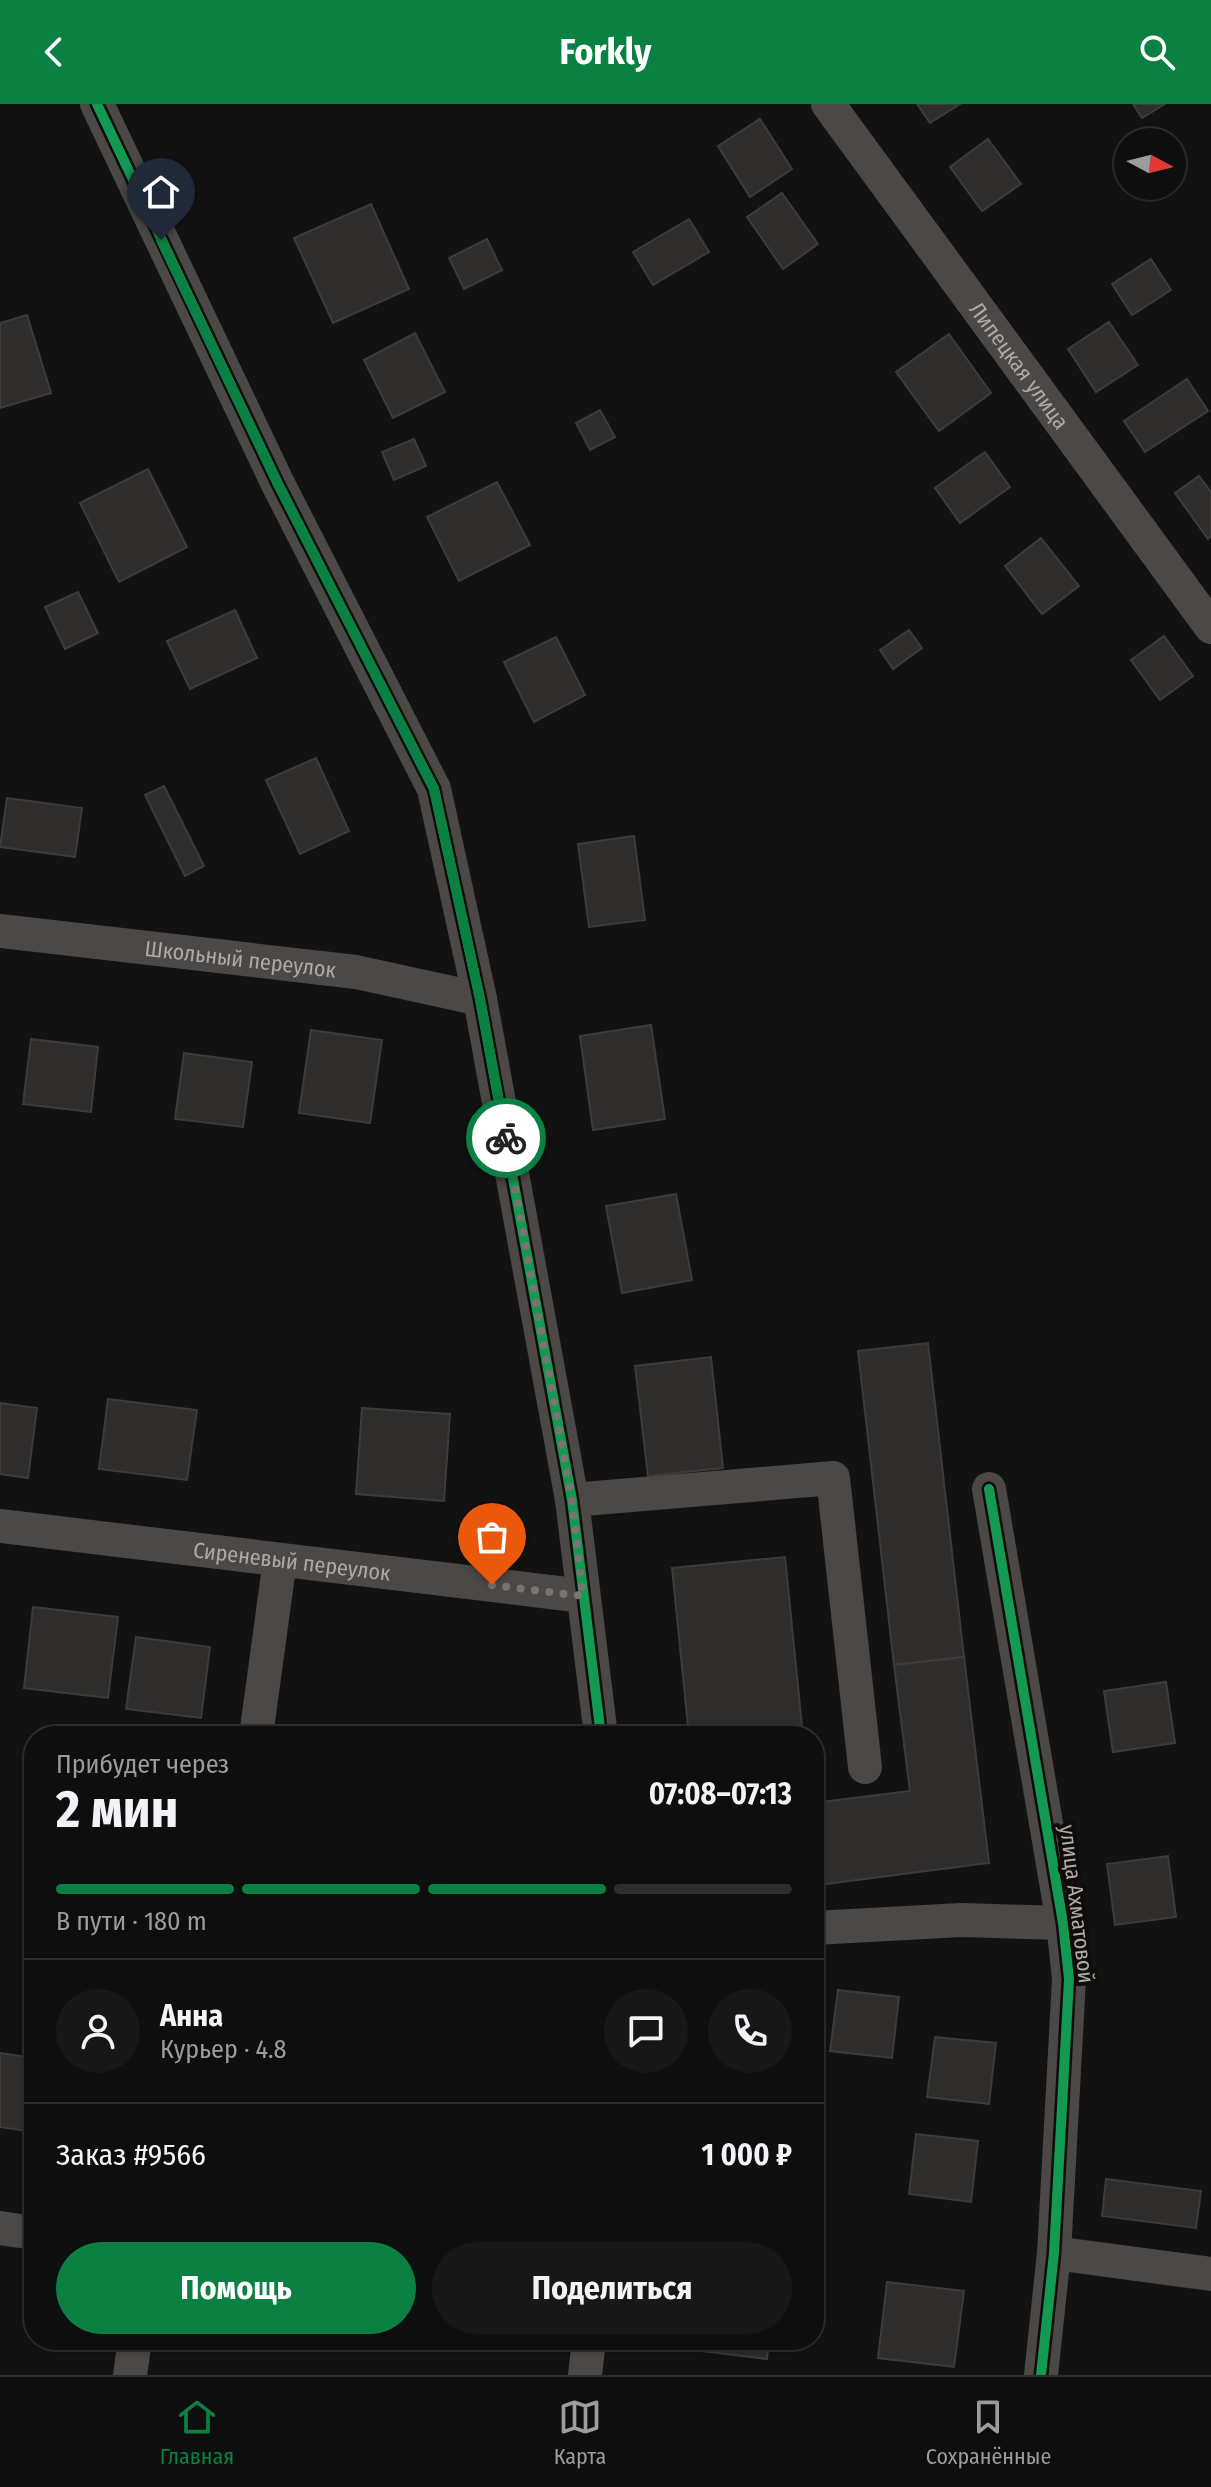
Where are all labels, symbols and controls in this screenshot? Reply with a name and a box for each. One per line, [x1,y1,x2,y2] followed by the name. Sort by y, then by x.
[32,30,76,74] icon: back
[560,30,651,74] text: Forkly
[1135,30,1179,74] icon: search
[1114,128,1186,200] north arrow
[1114,128,1186,200] map controls
[127,158,195,240] pin
[139,170,183,214] icon: home
[964,297,1075,434] street label: Липецкая улица
[143,934,338,983] street label: Школьный переулок
[466,1098,546,1178] courier
[484,1116,528,1160] icon: bike
[458,1503,526,1585] pin
[470,1515,514,1559] icon: bag
[192,1536,393,1586] street label: Сиреневый переулок
[56,1749,229,1780] text: Прибудет через
[649,1776,792,1812] text: 07:08–07:13
[56,1778,178,1841] text: 2 мин
[1054,1823,1100,1985] street label: улица Ахматовой
[56,1906,207,1937] text: В пути · 180 m
[56,1989,140,2073] button: person
[604,1989,688,2073] button: chat
[708,1989,792,2073] button: phone
[160,1998,223,2034] text: Анна
[160,2034,287,2065] text: Курьер · 4.8
[56,2137,206,2173] text: Заказ #9566
[701,2137,792,2173] text: 1 000 ₽
[56,2242,416,2334] button: Помощь
[432,2242,792,2334] button: Поделиться
[160,2395,234,2470] tab: Главная
[554,2395,606,2470] tab: Карта
[926,2395,1051,2470] tab: Сохранённые

